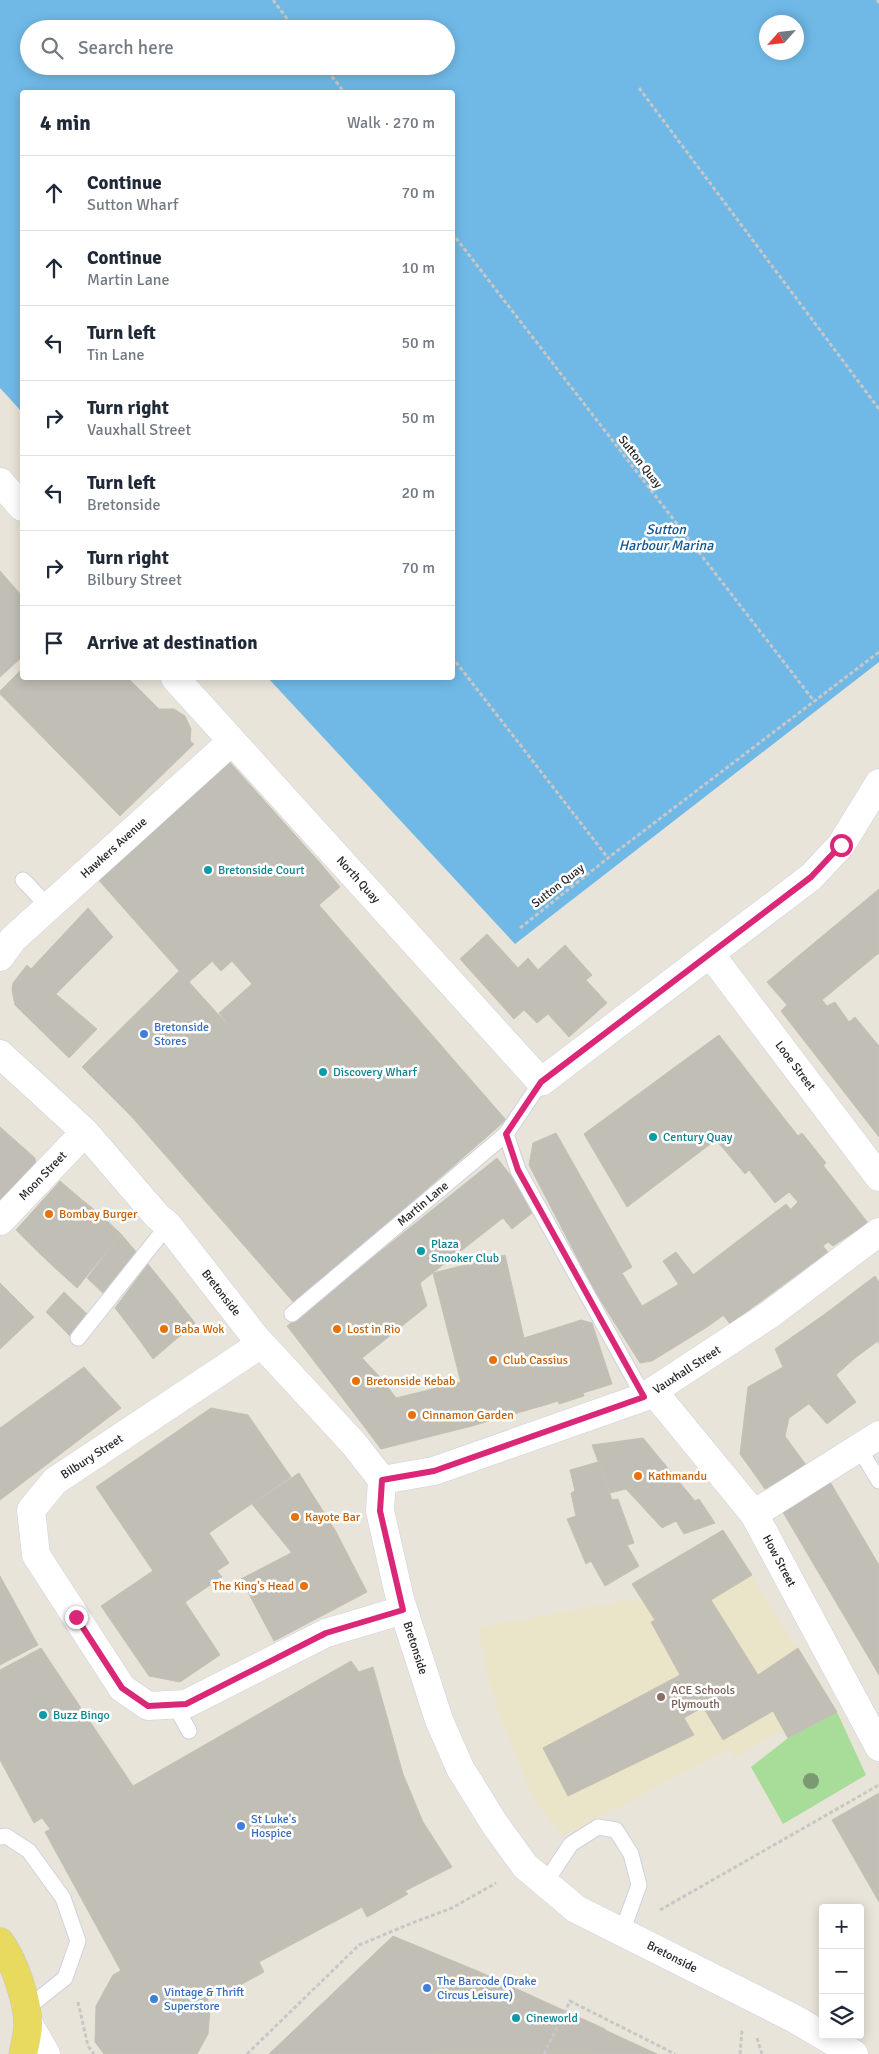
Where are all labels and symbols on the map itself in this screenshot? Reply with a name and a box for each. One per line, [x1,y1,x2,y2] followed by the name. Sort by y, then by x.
[759,15,804,60] north arrow
[615,433,666,492] street label: Sutton Quay
[619,521,714,554] water label: Sutton Harbour Marina
[78,814,150,882] street label: Hawkers Avenue
[830,834,853,857] route start
[333,853,383,907] street label: North Quay
[529,860,588,911] street label: Sutton Quay
[218,863,305,878] place label: Bretonside Court
[202,864,214,876] marker: Bretonside Court
[154,1020,209,1049] place label: Bretonside Stores
[138,1028,150,1040] marker: Bretonside Stores
[771,1038,819,1094] street label: Looe Street
[333,1065,418,1080] place label: Discovery Wharf
[317,1066,329,1078] marker: Discovery Wharf
[663,1130,733,1145] place label: Century Quay
[647,1131,659,1143] marker: Century Quay
[16,1148,70,1204] street label: Moon Street
[394,1178,452,1230] street label: Martin Lane
[59,1207,138,1222] place label: Bombay Burger
[43,1208,55,1220] marker: Bombay Burger
[431,1237,499,1266] place label: Plaza Snooker Club
[415,1245,427,1257] marker: Plaza Snooker Club
[198,1267,244,1319] street label: Bretonside
[174,1322,224,1337] place label: Baba Wok
[347,1322,400,1337] place label: Lost in Rio
[158,1323,170,1335] marker: Baba Wok
[331,1323,343,1335] marker: Lost in Rio
[650,1342,724,1398] street label: Vauxhall Street
[503,1353,568,1368] place label: Club Cassius
[487,1354,499,1366] marker: Club Cassius
[366,1374,455,1389] place label: Bretonside Kebab
[350,1375,362,1387] marker: Bretonside Kebab
[422,1408,514,1423] place label: Cinnamon Garden
[406,1409,418,1421] marker: Cinnamon Garden
[58,1431,126,1483] street label: Bilbury Street
[648,1469,707,1484] place label: Kathmandu
[632,1470,644,1482] marker: Kathmandu
[305,1510,361,1525] place label: Kayote Bar
[289,1511,301,1523] marker: Kayote Bar
[759,1532,799,1590] street label: How Street
[213,1579,294,1594] place label: The King's Head
[298,1580,310,1592] marker: The King's Head
[65,1606,88,1629] route end
[399,1620,431,1676] street label: Bretonside
[671,1683,735,1712] place label: ACE Schools Plymouth
[655,1691,667,1703] marker: ACE Schools Plymouth
[53,1708,110,1723] place label: Buzz Bingo
[37,1709,49,1721] marker: Buzz Bingo
[251,1812,297,1841] place label: St Luke's Hospice
[235,1820,247,1832] marker: St Luke's Hospice
[644,1938,700,1976] street label: Bretonside
[437,1974,536,2003] place label: The Barcode (Drake Circus Leisure)
[421,1982,433,1994] marker: The Barcode (Drake Circus Leisure)
[164,1985,244,2014] place label: Vintage & Thrift Superstore
[148,1993,160,2005] marker: Vintage & Thrift Superstore
[526,2011,578,2026] place label: Cineworld
[510,2012,522,2024] marker: Cineworld

